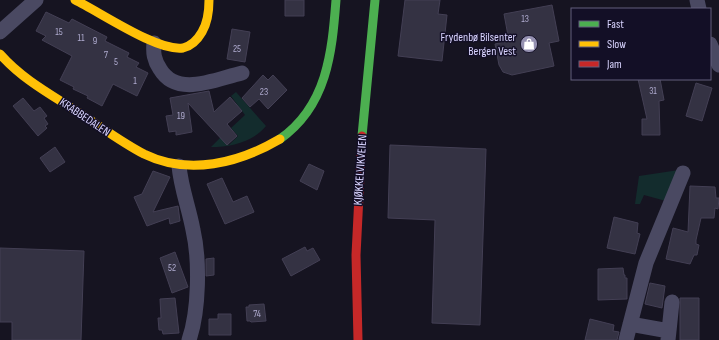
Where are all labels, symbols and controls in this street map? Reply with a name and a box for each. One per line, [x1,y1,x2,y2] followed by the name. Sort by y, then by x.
[571,8,711,80] legend
[521,13,529,25] house number: 13
[607,17,624,32] text: Fast
[55,26,63,38] house number: 15
[441,30,517,59] place label: Frydenbø Bilsenter Bergen Vest
[78,32,85,44] house number: 11
[519,34,539,54] shop icon: Frydenbø Bilsenter Bergen Vest
[93,35,97,47] house number: 9
[607,37,626,52] text: Slow
[233,43,241,55] house number: 25
[104,49,108,61] house number: 7
[114,56,118,68] house number: 5
[606,57,622,72] text: Jam
[133,75,137,87] house number: 1
[649,85,657,97] house number: 31
[260,86,268,98] house number: 23
[56,95,113,140] street label: KRABBEDALEN
[177,110,185,122] house number: 19
[351,134,370,206] street label: KJØKKELVIKVEIEN
[168,262,176,274] house number: 52
[253,308,261,320] house number: 74

